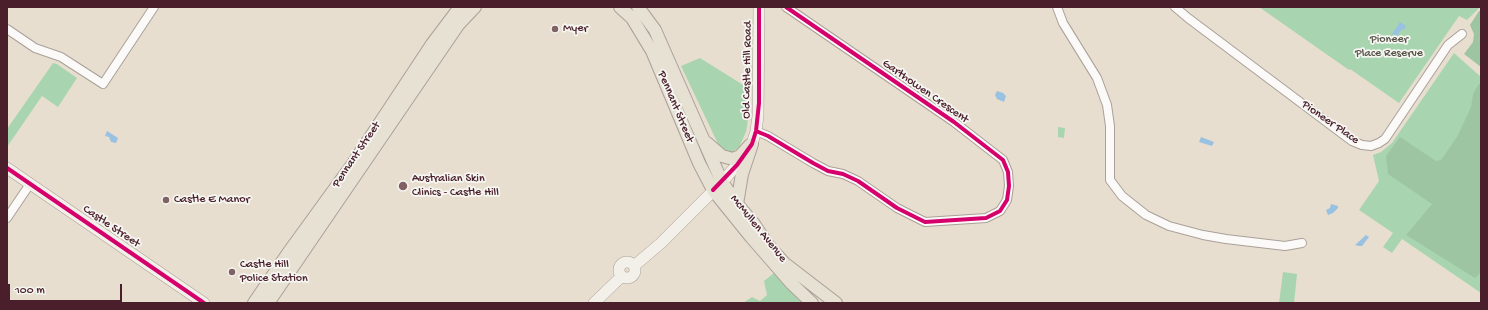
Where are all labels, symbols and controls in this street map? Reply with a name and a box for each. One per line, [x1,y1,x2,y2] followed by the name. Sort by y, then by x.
[740,21,756,119] street label: Old Castle Hill Road
[563,22,588,36] place label: Myer
[550,24,560,34] marker: Myer
[1355,33,1423,61] park label: Pioneer Place Reserve
[879,57,971,127] street label: Garthowen Crescent
[653,69,697,145] street label: Pennant Street
[1298,98,1362,148] street label: Pioneer Place
[330,119,384,191] street label: Pennant Street
[412,172,499,200] place label: Australian Skin Clinics - Castle Hill
[397,180,409,192] marker: Australian Skin Clinics - Castle Hill
[726,192,790,266] street label: McMullen Avenue
[174,193,250,207] place label: Castle E Manor
[161,195,171,205] marker: Castle E Manor
[80,203,142,251] street label: Castle Street
[240,258,308,286] place label: Castle Hill Police Station
[227,267,237,277] marker: Castle Hill Police Station
[10,276,124,302] scale bar
[15,284,45,298] text: 100 m

